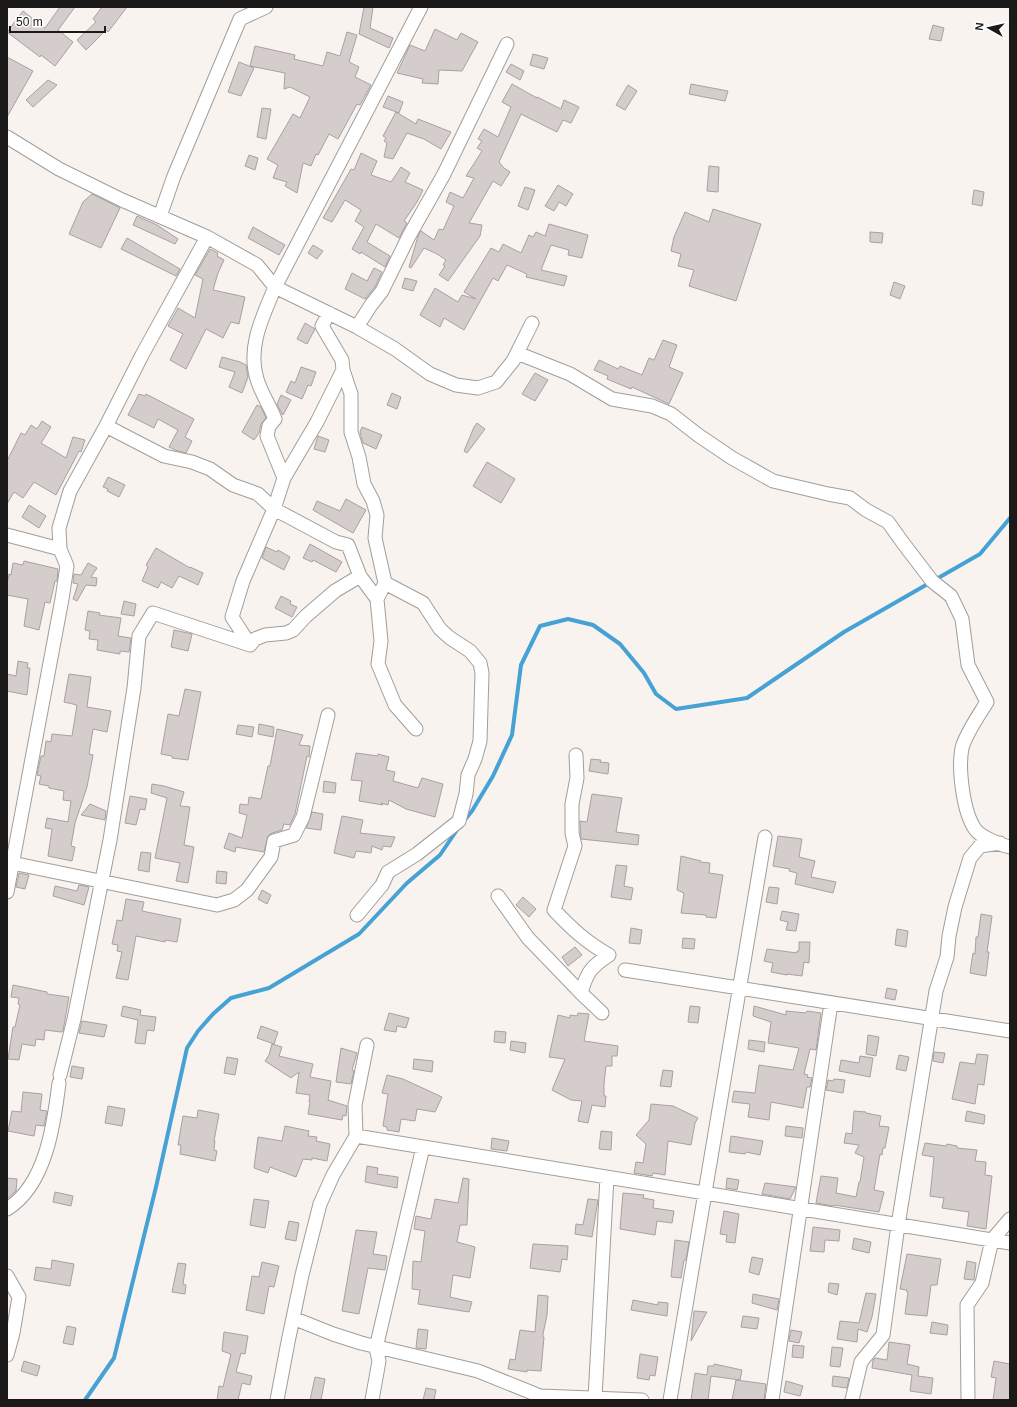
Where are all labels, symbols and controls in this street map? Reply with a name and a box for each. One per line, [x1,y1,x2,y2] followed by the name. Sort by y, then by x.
[10,8,105,34] scale bar
[969,8,1009,48] north arrow
[16,15,43,29] text: 50 m
[973,22,986,31] text: N

